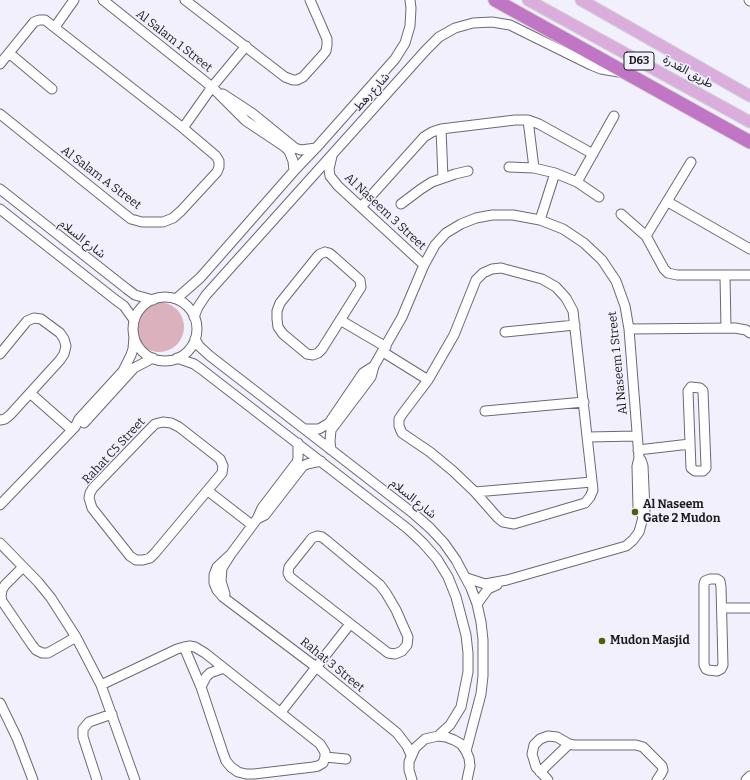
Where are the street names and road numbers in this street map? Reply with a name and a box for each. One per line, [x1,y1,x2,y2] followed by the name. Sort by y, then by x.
[133,7,215,75] street label: Al Salam 1 Street
[624,52,654,70] road number: D63
[660,52,716,92] street label: طريق القدرة
[351,70,393,114] street label: شارع رهط
[58,143,144,213] street label: Al Salam A Street
[341,171,429,253] street label: Al Naseem 3 Street
[56,216,108,262] street label: شارع السلام
[605,311,631,415] street label: Al Naseem 1 Street
[80,415,148,487] street label: Rahat C5 Street
[387,476,439,522] street label: شارع السلام
[297,635,367,695] street label: Rahat 3 Street

